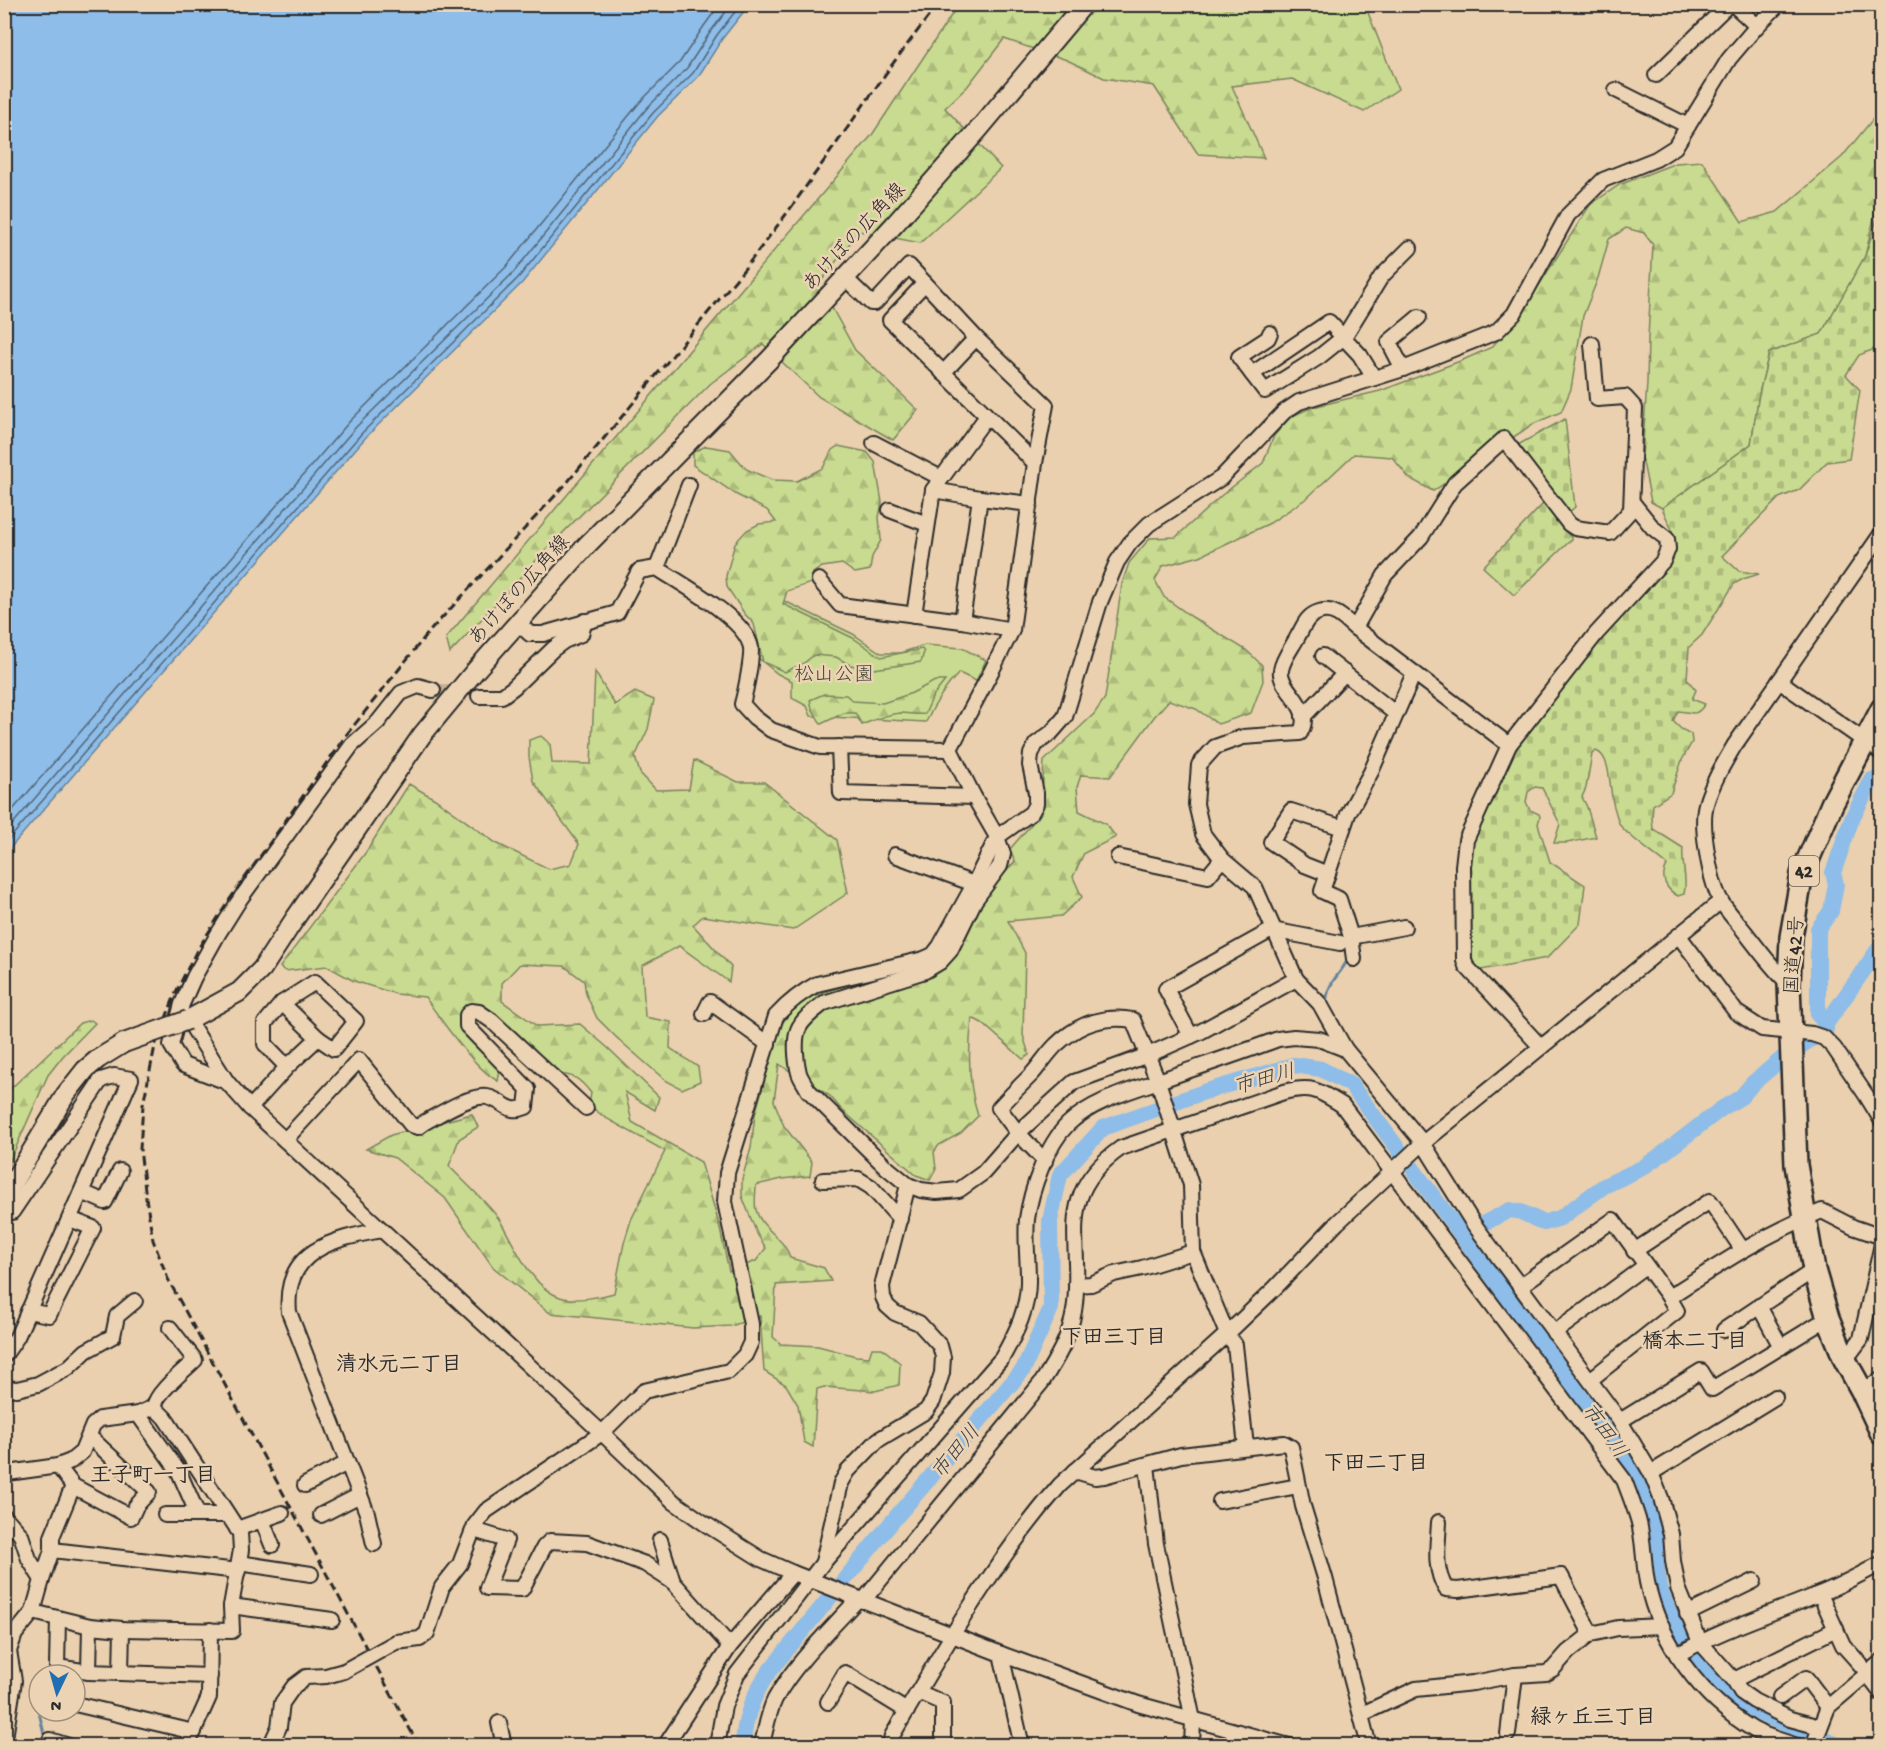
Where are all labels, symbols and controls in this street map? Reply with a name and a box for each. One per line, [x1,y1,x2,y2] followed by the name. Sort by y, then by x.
[798,178,912,297] street label: あけぼの広角線
[464,530,576,651] street label: あけぼの広角線
[794,664,874,688] park label: 松山公園
[1789,856,1819,886] road number: 42
[1781,915,1811,996] street label: 国道42号
[1231,1060,1299,1102] water label: 市田川
[1062,1327,1167,1352] district label: 下田三丁目
[1643,1329,1748,1356] district label: 橋本二丁目
[336,1352,462,1379] district label: 清水元二丁目
[1574,1399,1632,1465] water label: 市田川
[927,1420,988,1485] water label: 市田川
[1324,1453,1429,1478] district label: 下田二丁目
[90,1465,216,1490] district label: 王子町一丁目
[27,1663,87,1723] north arrow
[49,1694,62,1714] text: N
[1530,1706,1656,1732] district label: 緑ヶ丘三丁目

